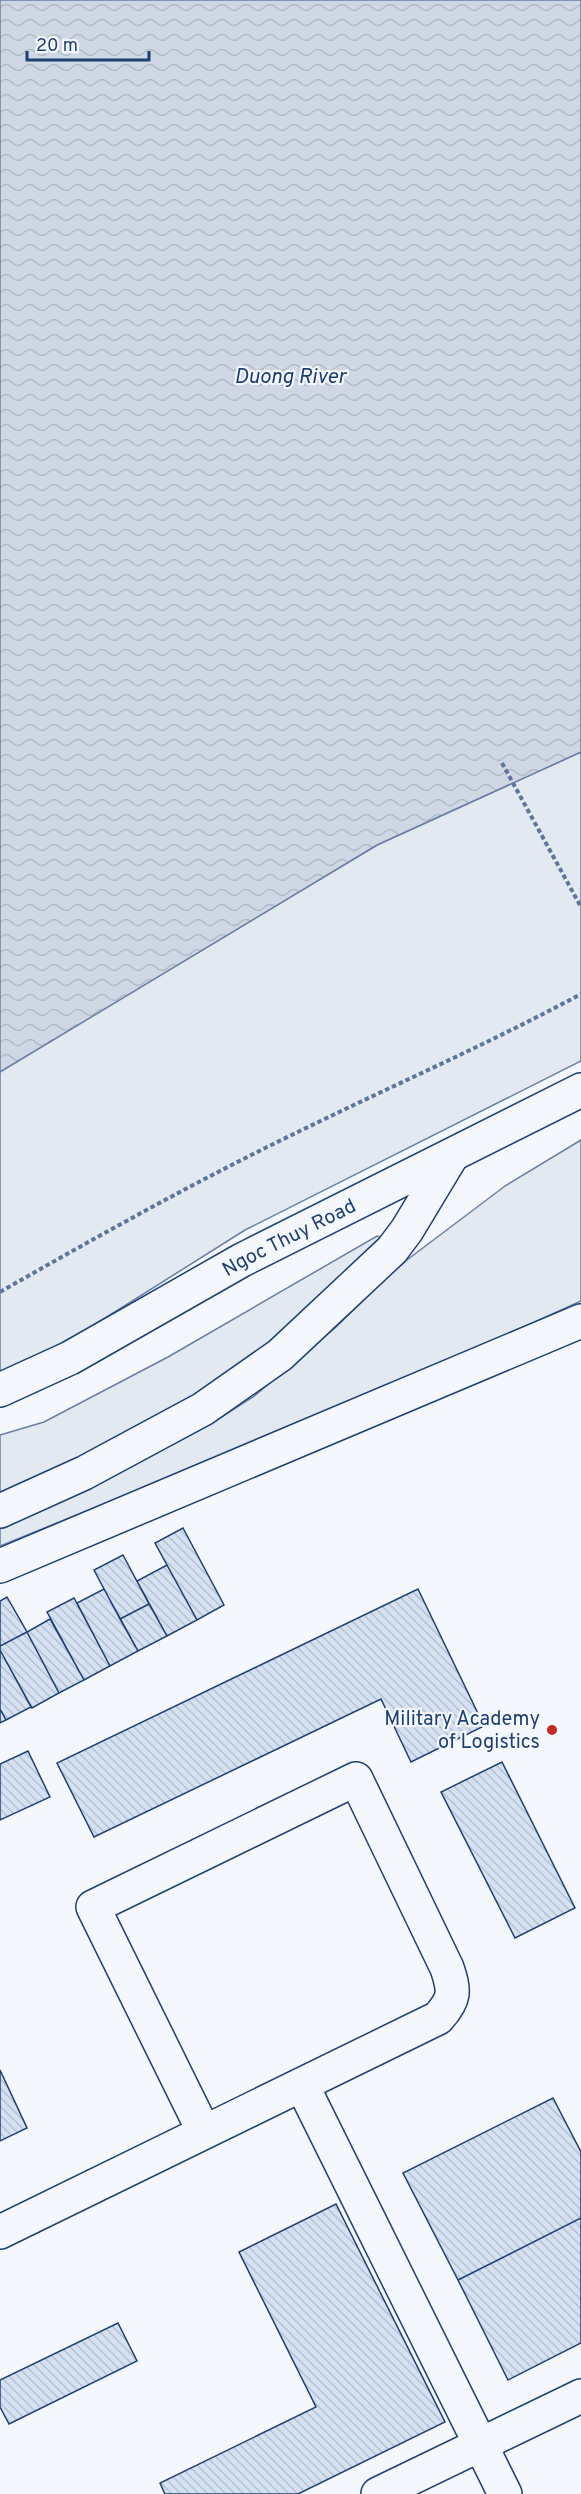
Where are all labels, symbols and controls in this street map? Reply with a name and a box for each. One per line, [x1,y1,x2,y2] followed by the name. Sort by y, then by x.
[27,24,148,62] scale bar
[36,35,78,58] text: 20 m
[234,364,348,391] water label: Duong River
[218,1194,361,1284] street label: Ngoc Thuy Road
[384,1707,540,1756] place label: Military Academy of Logistics
[545,1723,559,1737] marker: Military Academy of Logistics

